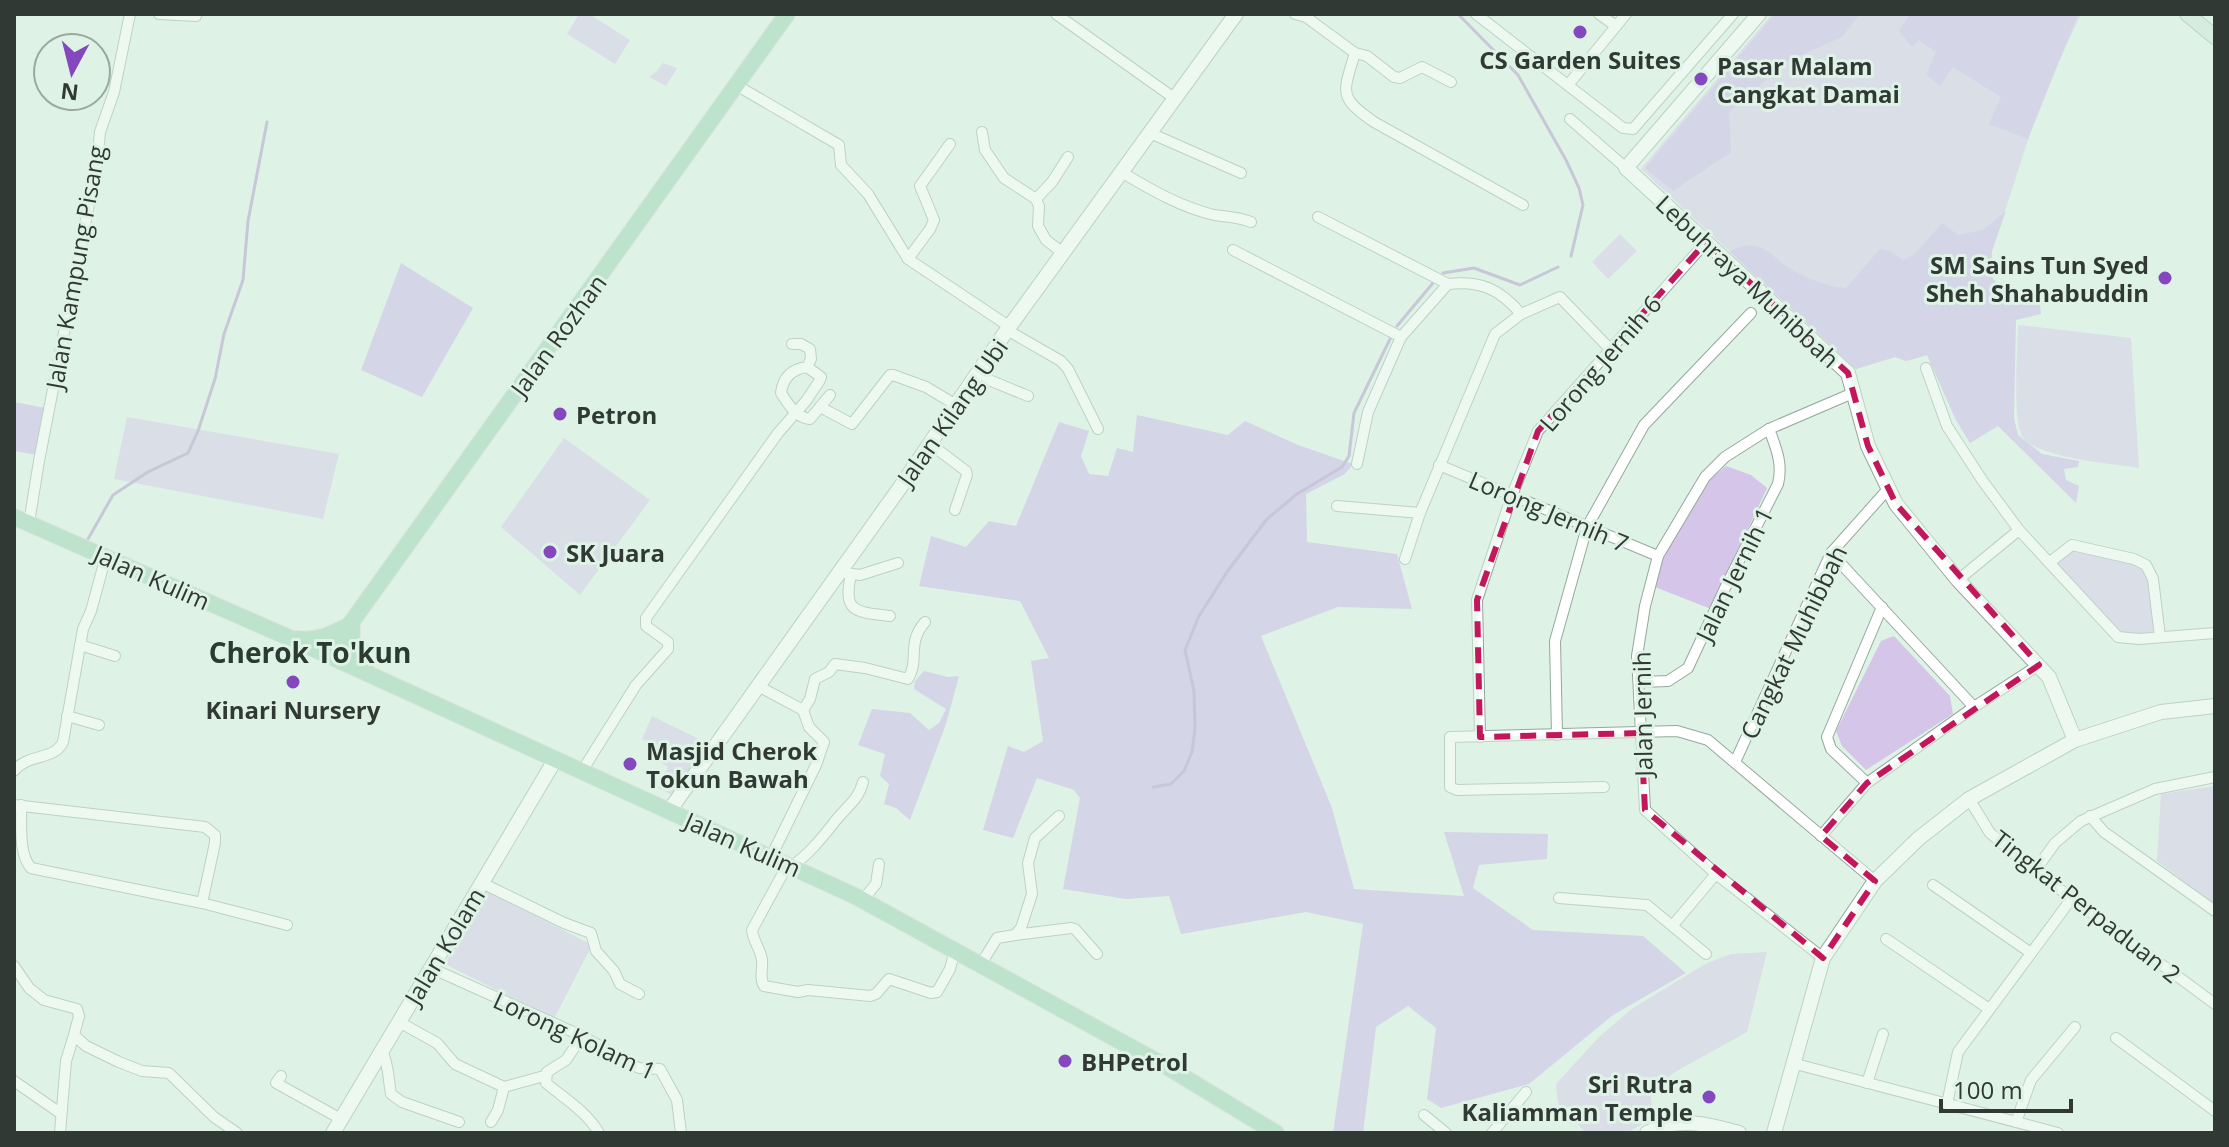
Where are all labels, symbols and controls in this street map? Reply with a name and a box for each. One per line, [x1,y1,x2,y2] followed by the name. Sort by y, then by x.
[1571,23,1589,41] marker: CS Garden Suites
[32,32,112,112] north arrow
[1479,43,1681,76] place label: CS Garden Suites
[1717,49,1900,110] place label: Pasar Malam Cangkat Damai
[1692,70,1710,88] marker: Pasar Malam Cangkat Damai
[59,77,80,109] text: N
[37,143,113,393] street label: Jalan Kampung Pisang
[1649,187,1847,375] street label: Lebuhraya Muhibbah
[1926,248,2149,309] place label: SM Sains Tun Syed Sheh Shahabuddin
[501,267,613,404] street label: Jalan Rozhan
[2156,269,2174,287] marker: SM Sains Tun Syed Sheh Shahabuddin
[1532,288,1668,438] street label: Lorong Jernih 6
[888,332,1015,494] street label: Jalan Kilang Ubi
[576,398,657,431] place label: Petron
[551,405,569,423] marker: Petron
[1464,463,1634,559] street label: Lorong Jernih 7
[1686,501,1781,648] street label: Jalan Jernih 1
[87,536,215,617] street label: Jalan Kulim
[566,536,665,569] place label: SK Juara
[1732,540,1854,744] street label: Cangkat Muhibbah
[541,543,559,561] marker: SK Juara
[209,633,411,671] district label: Cherok To'kun
[1624,651,1660,779] street label: Jalan Jernih
[284,673,302,691] marker: Kinari Nursery
[206,693,381,726] place label: Kinari Nursery
[646,734,817,795] place label: Masjid Cherok Tokun Bawah
[621,755,639,773] marker: Masjid Cherok Tokun Bawah
[678,803,806,884] street label: Jalan Kulim
[1986,822,2188,990] street label: Tingkat Perpaduan 2
[395,881,492,1012] street label: Jalan Kolam
[488,983,662,1087] street label: Lorong Kolam 1
[1081,1045,1188,1078] place label: BHPetrol
[1056,1052,1074,1070] marker: BHPetrol
[1941,1063,2071,1113] scale bar
[1461,1067,1693,1128] place label: Sri Rutra Kaliamman Temple
[1953,1073,2023,1106] text: 100 m
[1700,1088,1718,1106] marker: Sri Rutra Kaliamman Temple

